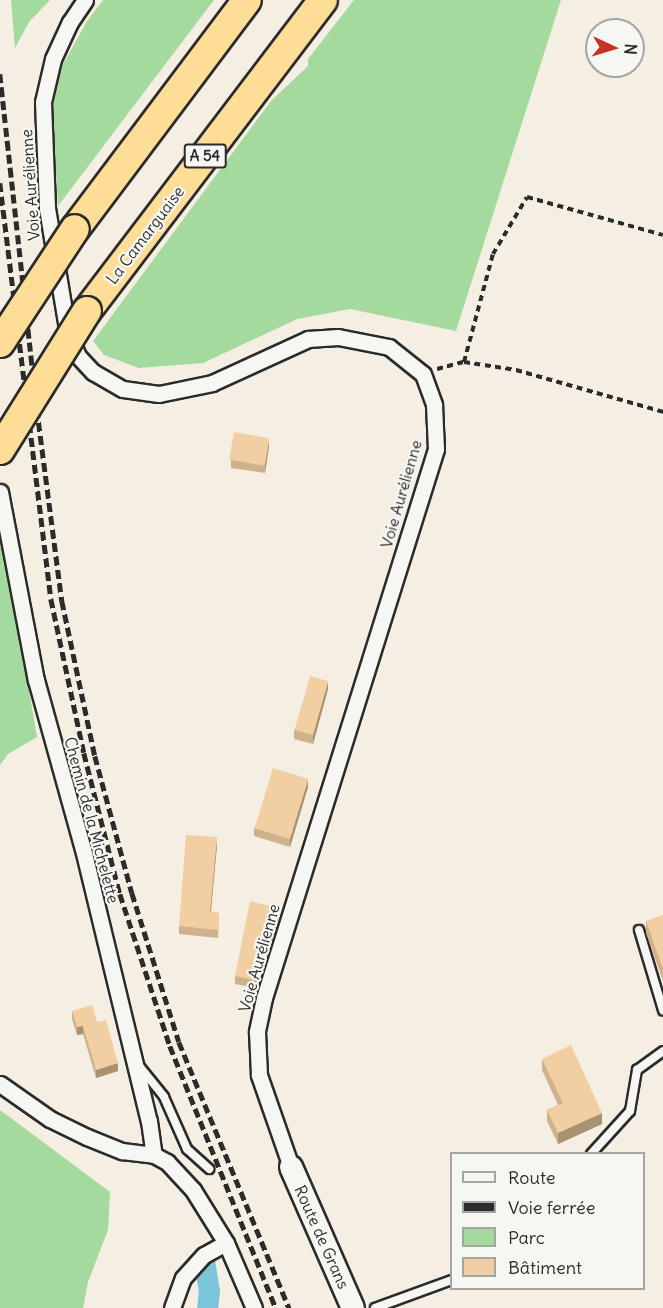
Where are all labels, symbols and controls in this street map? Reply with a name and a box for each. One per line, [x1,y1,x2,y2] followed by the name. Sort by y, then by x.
[585,18,645,78] north arrow
[621,43,641,55] text: N
[17,129,43,241] street label: Voie Aurélienne
[182,144,228,168] road number: A 54
[102,182,188,288] street label: La Camarguaise
[376,438,426,550] street label: Voie Aurélienne
[61,735,123,905] street label: Chemin de la Michelette
[234,902,284,1014] street label: Voie Aurélienne
[450,1152,645,1290] legend
[508,1166,556,1189] text: Route
[291,1182,353,1292] street label: Route de Grans
[508,1196,595,1219] text: Voie ferrée
[508,1226,545,1249] text: Parc
[508,1256,582,1279] text: Bâtiment

